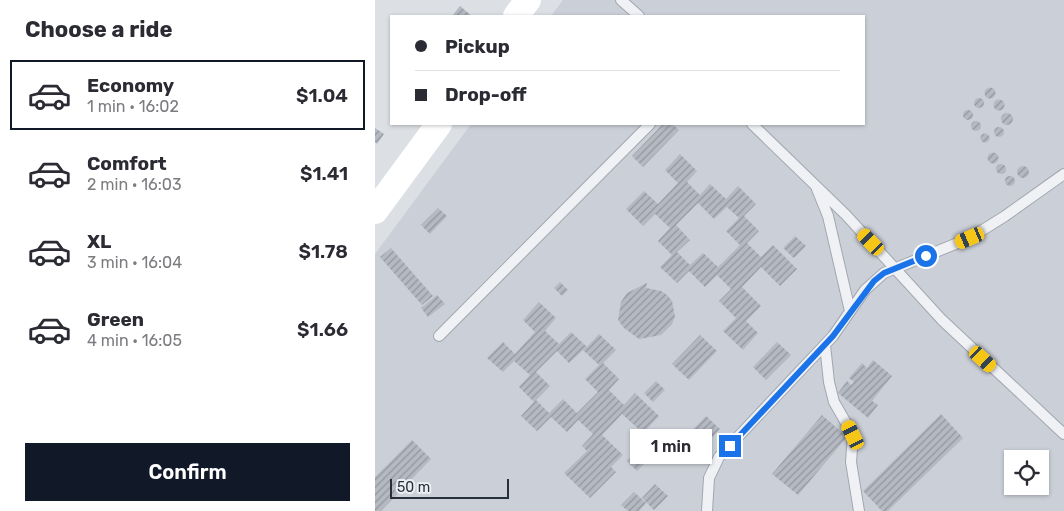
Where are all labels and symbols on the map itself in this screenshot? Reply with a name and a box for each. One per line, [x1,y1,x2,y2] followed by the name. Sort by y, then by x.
[953,225,986,251] car
[855,226,886,258] car
[915,245,937,267] route start
[966,343,999,375] car
[839,418,866,452] car
[630,428,713,464] callout: 1 min
[719,435,741,457] route end
[390,476,509,499] scale bar

